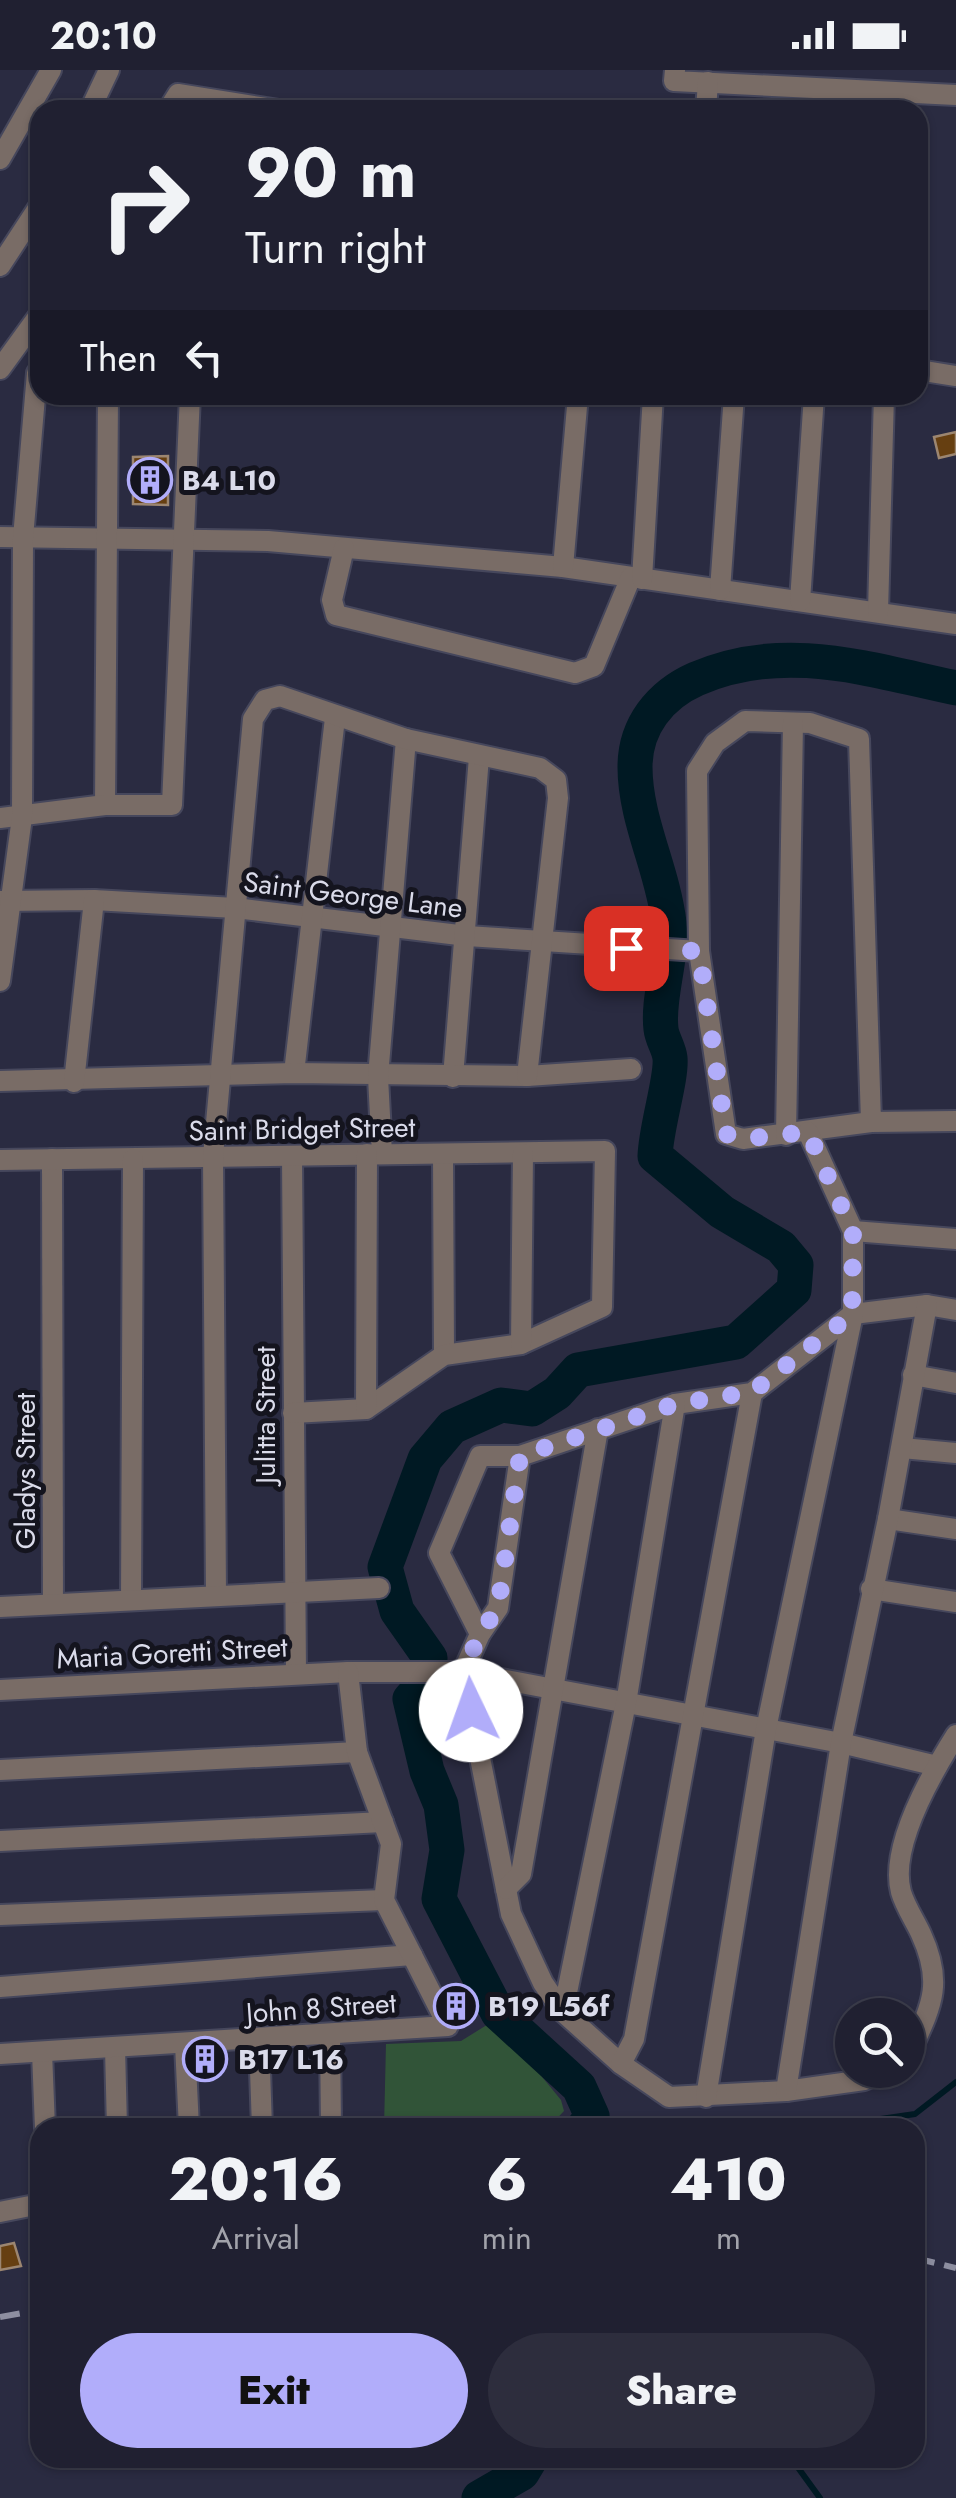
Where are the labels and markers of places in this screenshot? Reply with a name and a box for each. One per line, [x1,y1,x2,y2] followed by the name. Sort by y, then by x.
[127,457,173,503] building icon: B4 L10
[182,460,276,501] place label: B4 L10
[584,906,669,991] pin
[433,1983,479,2029] building icon: B19 L56f
[488,1986,611,2027] place label: B19 L56f
[182,2036,228,2082] building icon: B17 L16
[238,2039,344,2080] place label: B17 L16

